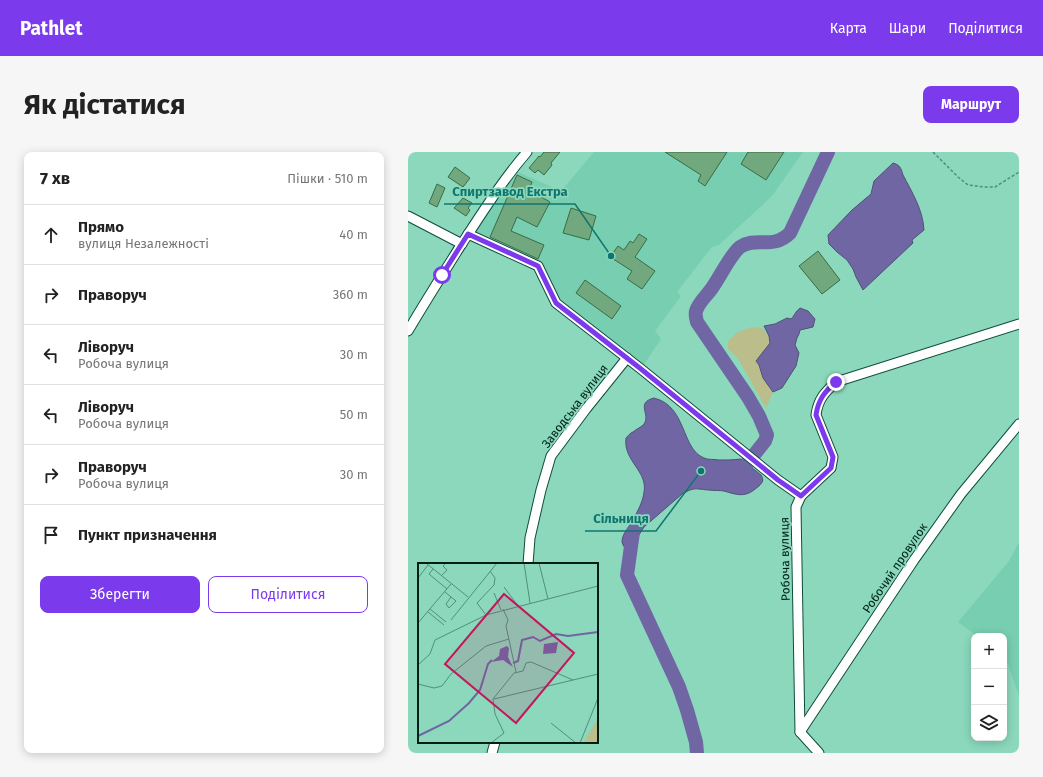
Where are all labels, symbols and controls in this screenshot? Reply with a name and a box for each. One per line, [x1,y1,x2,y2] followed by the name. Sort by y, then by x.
[20,17,83,40] text: Pathlet
[830,20,867,37] text: Карта
[889,20,926,37] text: Шари
[948,20,1023,37] text: Поділитися
[923,86,1019,123] button: Маршрут
[24,88,186,121] text: Як дістатися
[40,168,70,189] text: 7 хв
[287,171,368,186] text: Пішки · 510 m
[444,179,575,204] callout: Спиртзавод Екстра
[452,184,568,199] text: Спиртзавод Екстра
[78,218,124,236] text: Прямо
[40,224,62,246] icon: ahead
[339,227,368,242] text: 40 m
[78,236,209,251] text: вулиця Незалежності
[433,266,451,284] route start
[40,284,62,306] icon: right
[78,286,147,304] text: Праворуч
[333,287,368,302] text: 360 m
[78,338,134,356] text: Ліворуч
[40,344,62,366] icon: left
[340,347,368,362] text: 30 m
[78,356,169,371] text: Робоча вулиця
[539,362,611,450] street label: Заводська вулиця
[827,373,845,391] route end
[78,398,134,416] text: Ліворуч
[40,404,62,426] icon: left
[340,407,368,422] text: 50 m
[78,416,169,431] text: Робоча вулиця
[78,458,147,476] text: Праворуч
[40,464,62,486] icon: right
[340,467,368,482] text: 30 m
[78,476,169,491] text: Робоча вулиця
[585,506,656,531] callout: Сільниця
[593,511,649,526] text: Сільниця
[777,517,793,601] street label: Робоча вулиця
[860,520,931,616] street label: Робочий провулок
[40,524,62,546] icon: arrive
[78,526,217,544] text: Пункт призначення
[418,563,598,743] inset map
[40,576,200,613] button: Зберегти
[208,576,368,613] button: Поділитися
[971,633,1007,741] map controls
[971,633,1007,669] button: +
[971,669,1007,705] button: −
[971,705,1007,741] button: layers

